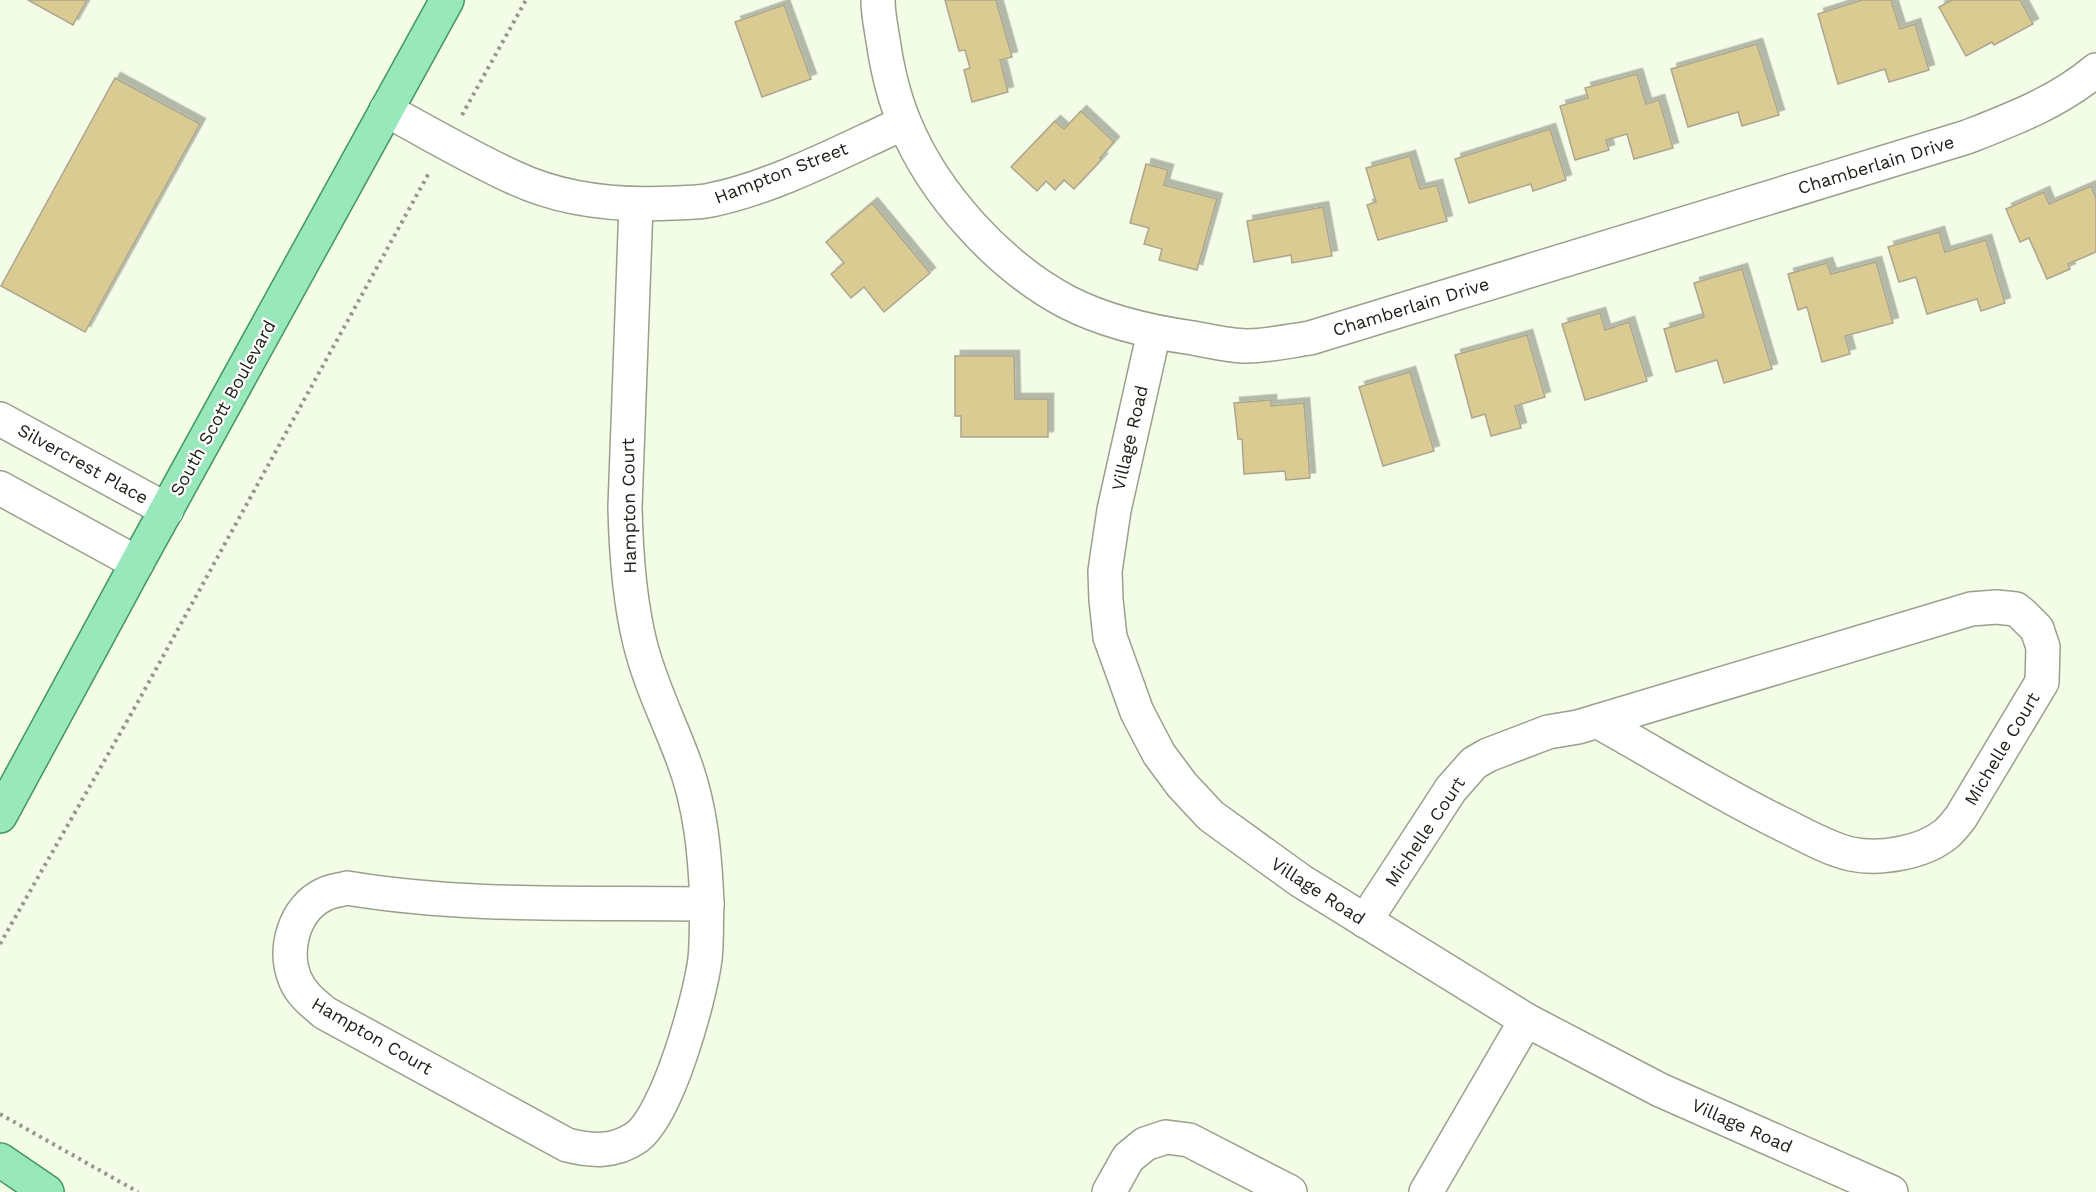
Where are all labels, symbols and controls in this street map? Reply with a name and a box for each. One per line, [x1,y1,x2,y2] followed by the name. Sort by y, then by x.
[1795,131,1957,198] street label: Chamberlain Drive
[711,137,851,208] street label: Hampton Street
[1330,273,1492,340] street label: Chamberlain Drive
[165,316,280,499] street label: South Scott Boulevard
[1107,383,1152,493] street label: Village Road
[14,419,152,508] street label: Silvercrest Place
[617,437,640,574] street label: Hampton Court
[1960,688,2044,809] street label: Michelle Court
[1380,772,1469,891] street label: Michelle Court
[1267,852,1369,929] street label: Village Road
[308,993,437,1079] street label: Hampton Court
[1689,1094,1796,1157] street label: Village Road

